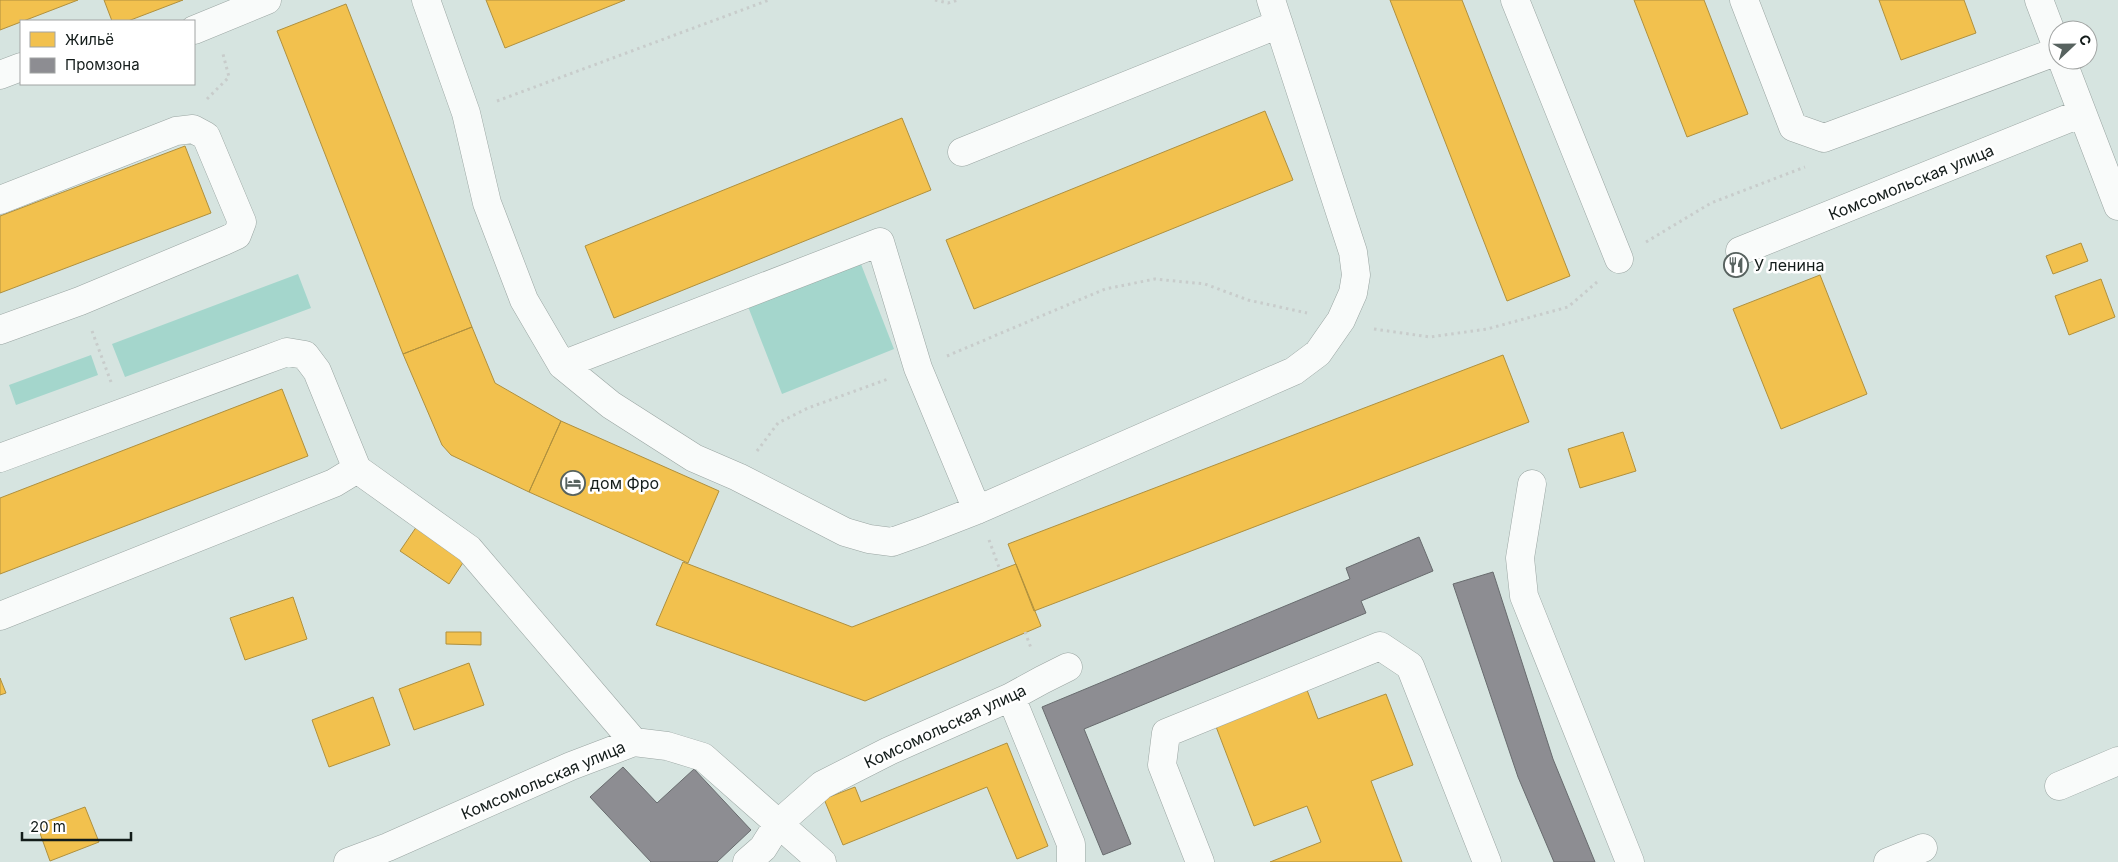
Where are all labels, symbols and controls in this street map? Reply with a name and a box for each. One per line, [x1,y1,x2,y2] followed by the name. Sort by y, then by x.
[20,20,195,85] legend
[2048,20,2098,70] north arrow
[65,30,114,49] text: Жильё
[2076,32,2095,48] text: С
[65,55,140,74] text: Промзона
[1825,140,1997,224] street label: Комсомольская улица
[1723,252,1749,278] restaurant icon: У ленина
[1754,255,1824,275] place label: У ленина
[560,470,586,496] hotel icon: дом Фро
[590,473,659,493] place label: дом Фро
[861,680,1029,772] street label: Комсомольская улица
[458,736,628,824] street label: Комсомольская улица
[22,810,131,842] scale bar
[30,817,66,836] text: 20 m

